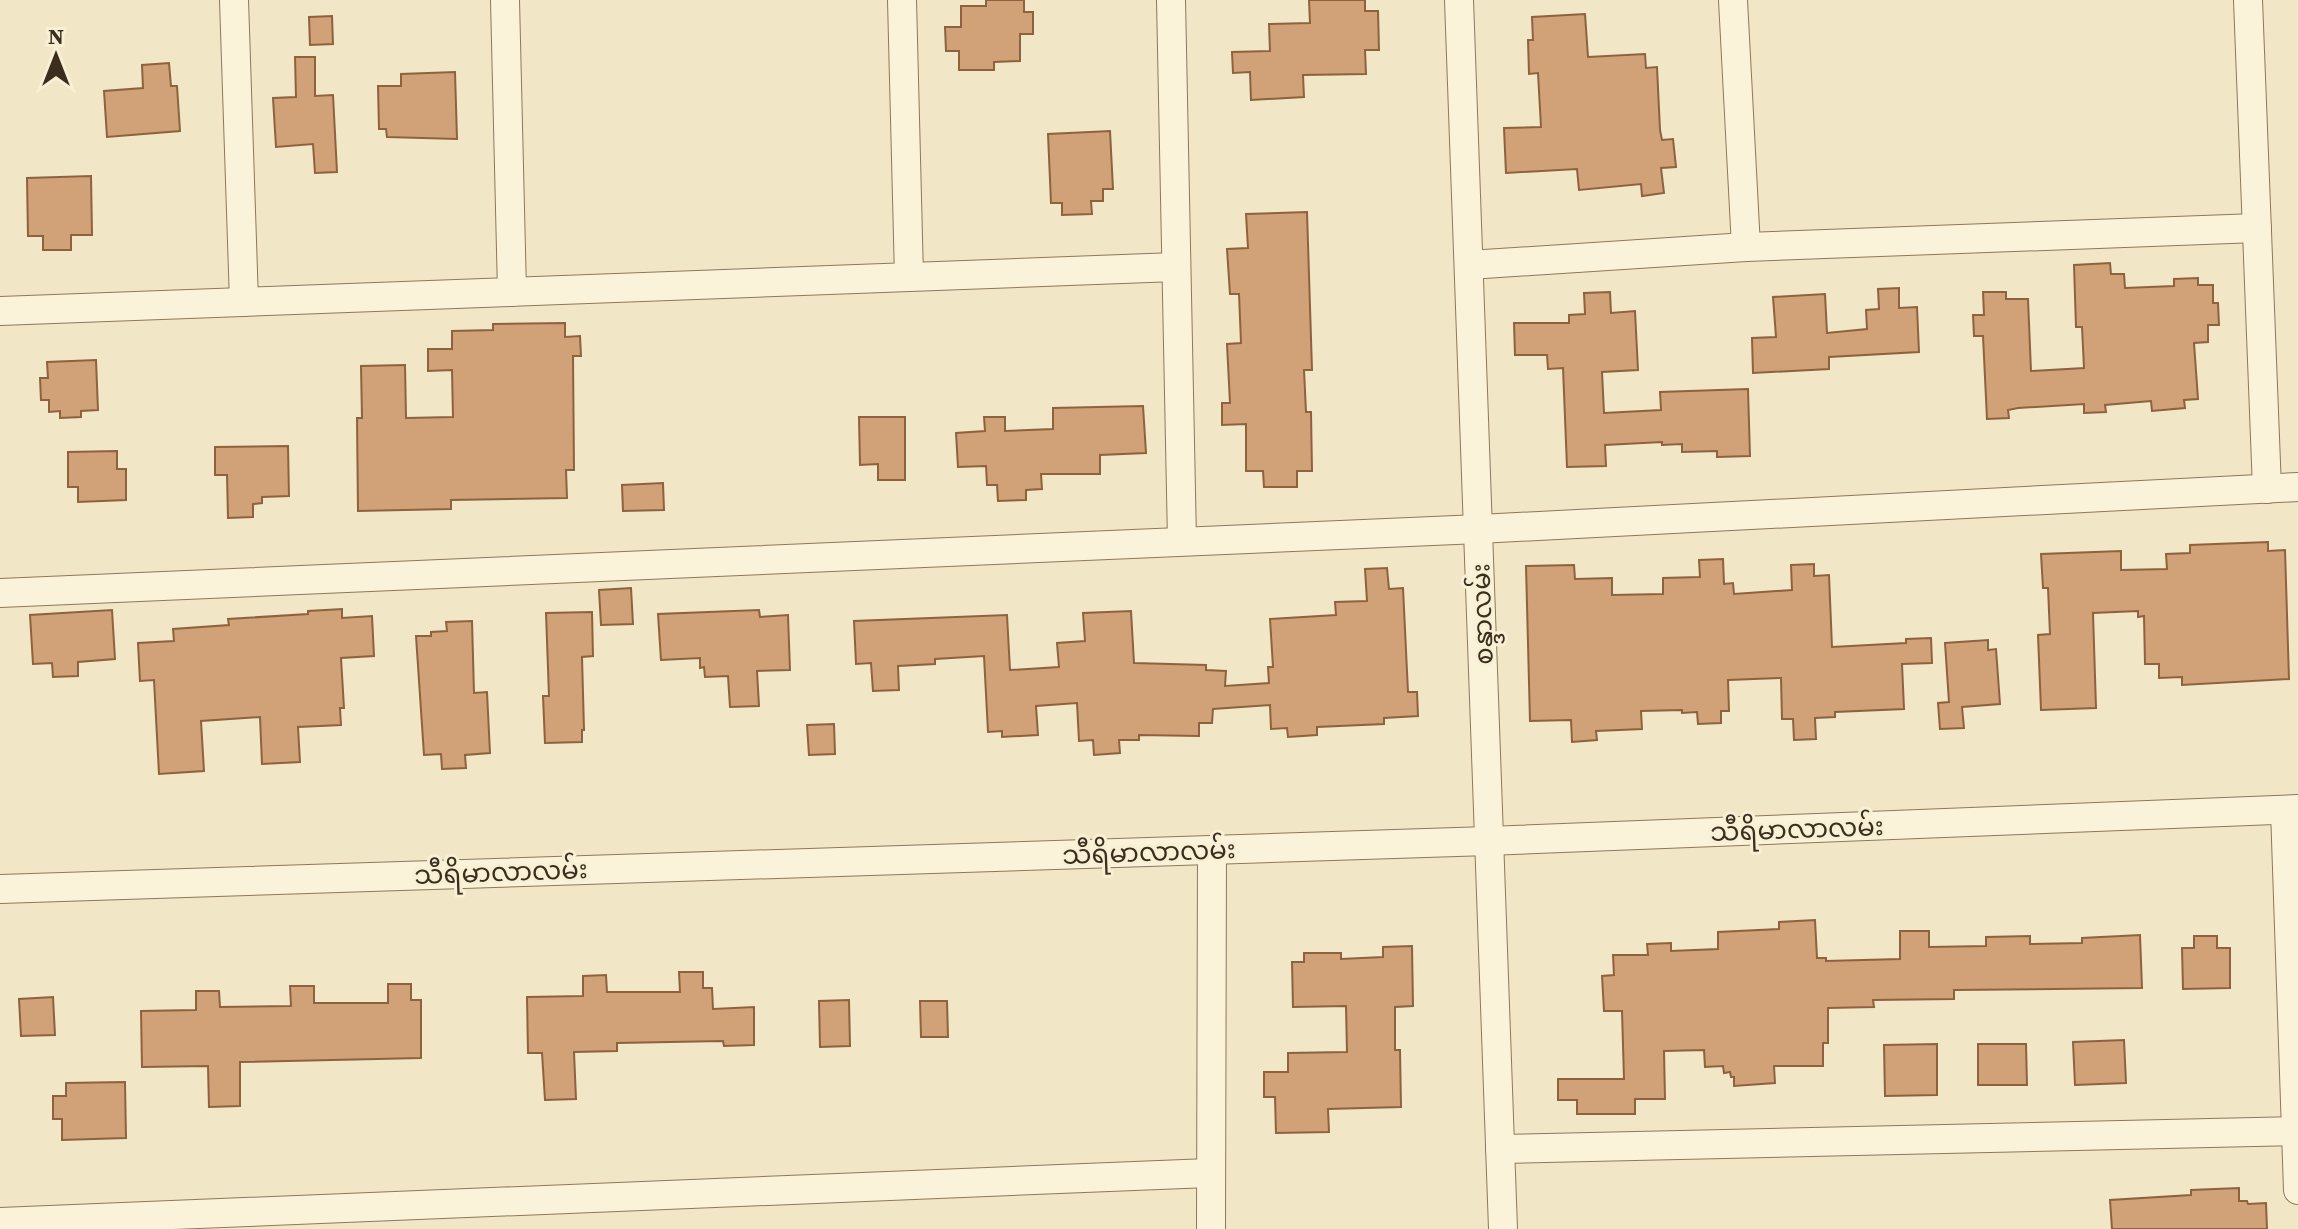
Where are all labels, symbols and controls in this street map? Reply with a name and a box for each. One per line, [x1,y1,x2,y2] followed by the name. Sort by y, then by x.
[16,16,96,96] north arrow
[48,21,64,51] text: N
[1462,562,1505,665] street label: စန္ဒာလမ်း
[1710,808,1884,853] street label: သီရိမာလာလမ်း
[1062,831,1236,876] street label: သီရိမာလာလမ်း
[414,851,588,896] street label: သီရိမာလာလမ်း

